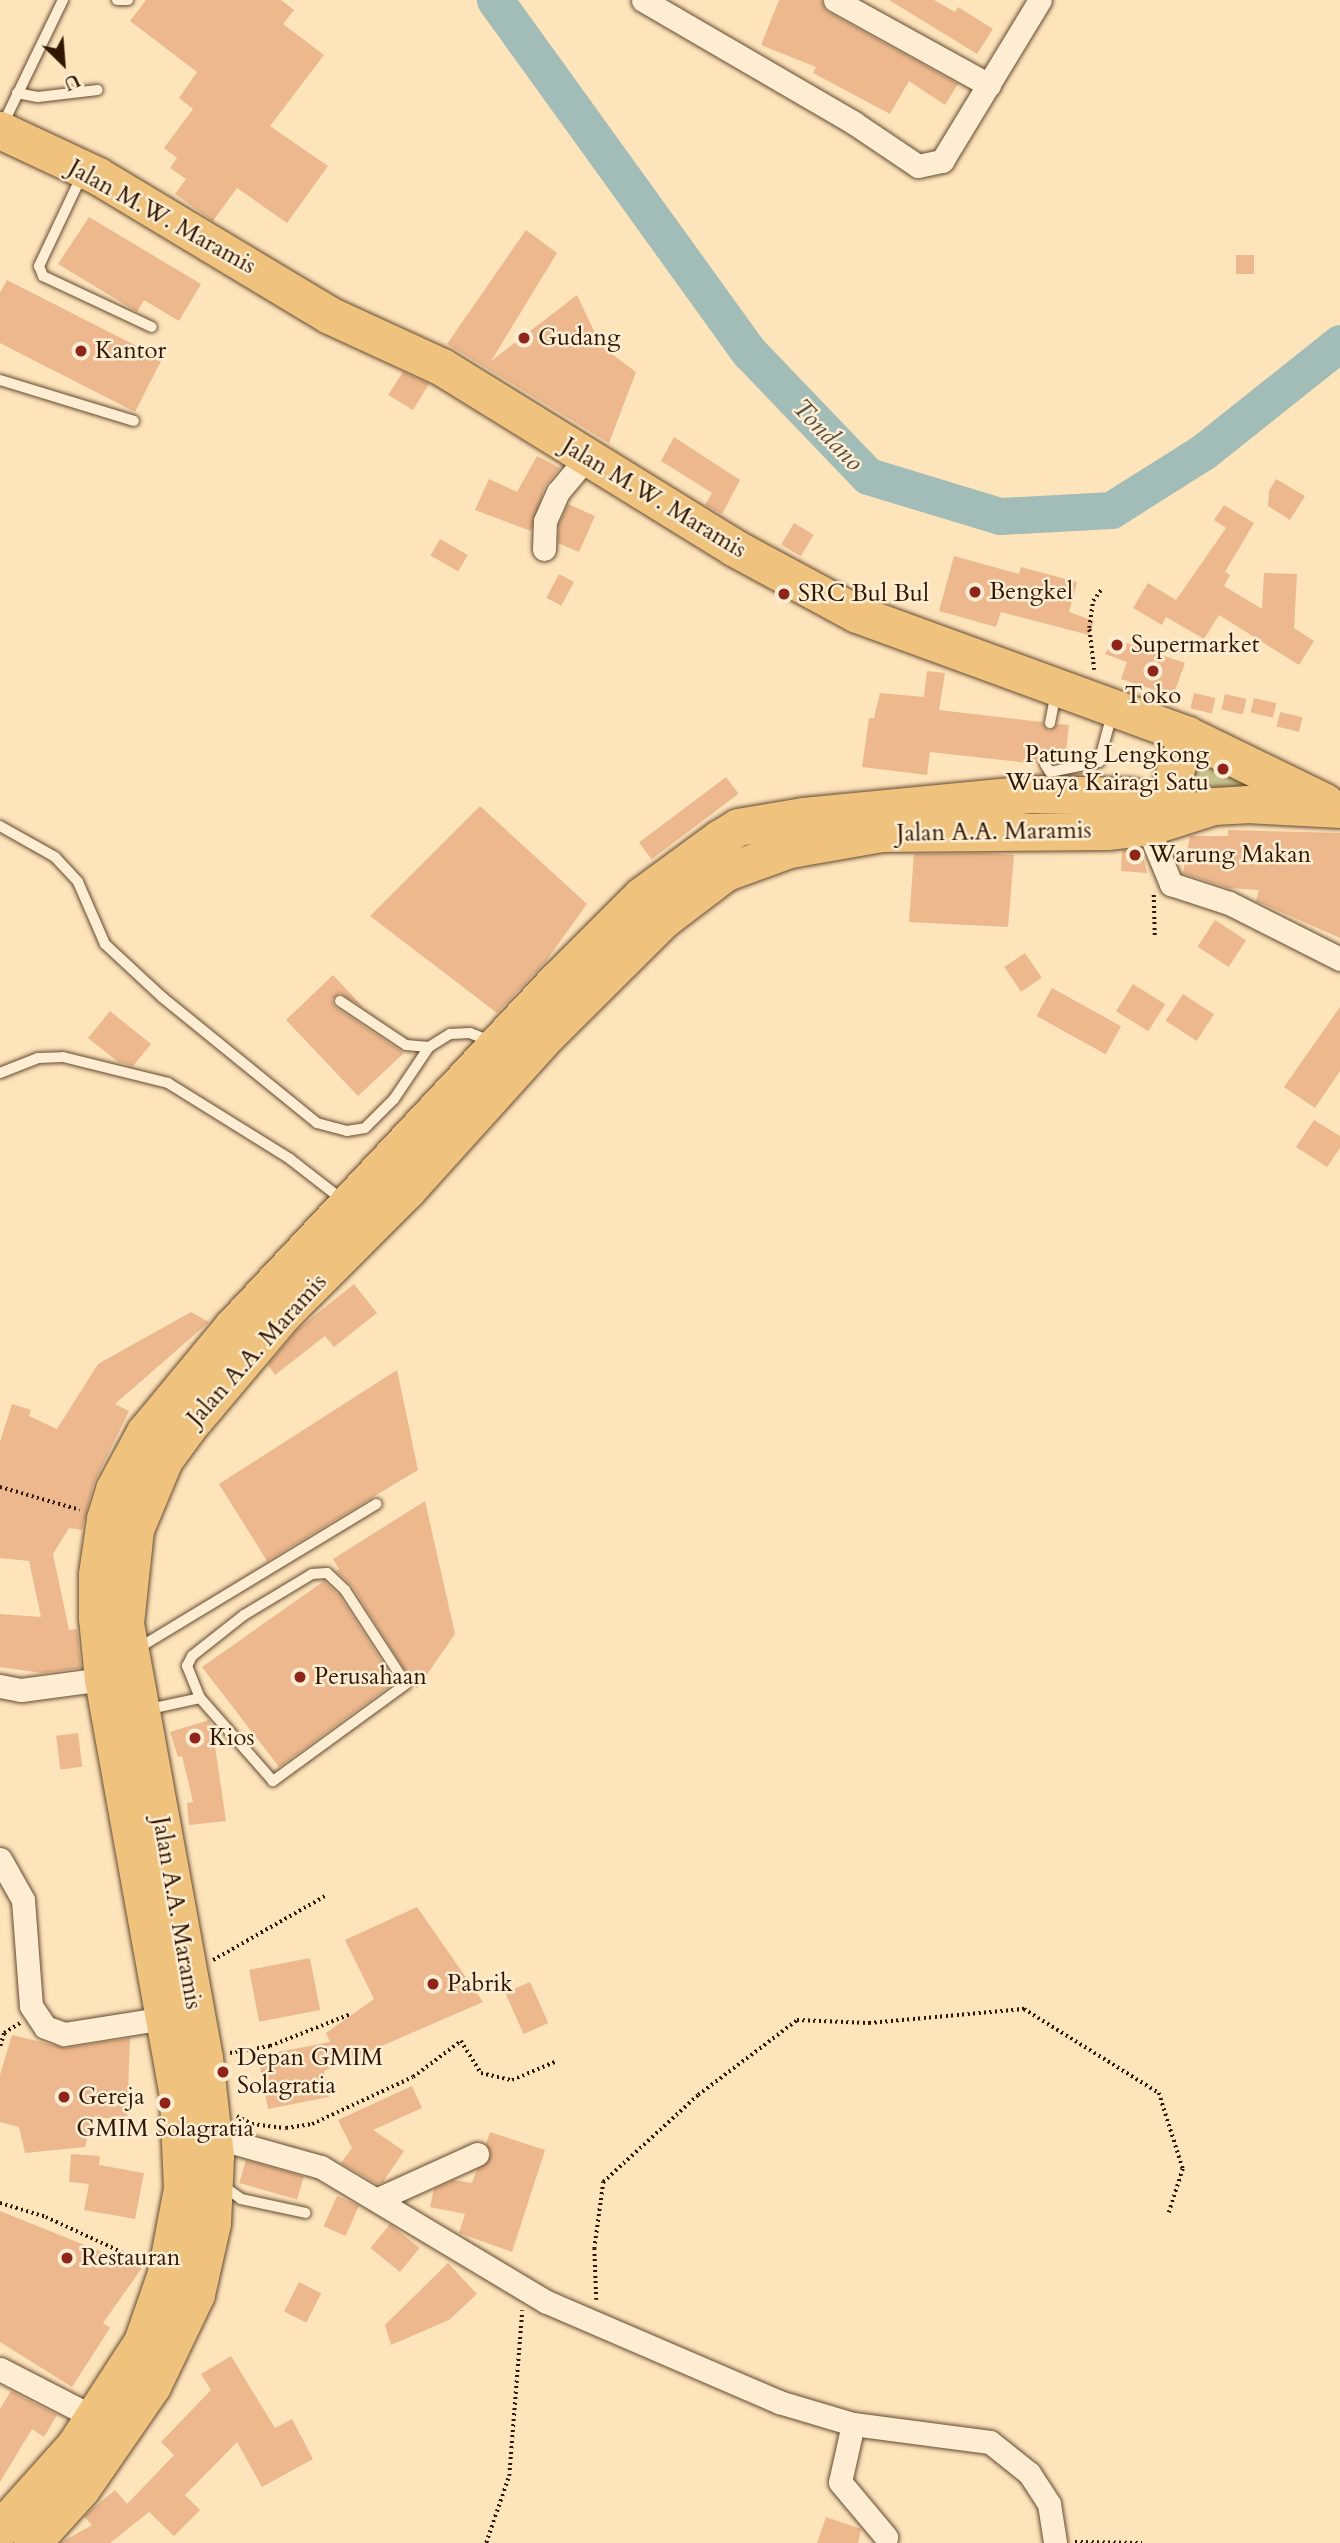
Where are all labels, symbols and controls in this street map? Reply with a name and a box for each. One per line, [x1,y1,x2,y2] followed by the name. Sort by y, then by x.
[28,28,98,98] north arrow
[59,67,84,97] text: U
[63,154,261,280] street label: Jalan M.W. Maramis
[538,324,620,352] place label: Gudang
[516,330,532,346] marker: Gudang
[95,337,166,365] place label: Kantor
[73,343,89,359] marker: Kantor
[786,392,870,478] water label: Tondano
[557,432,751,564] street label: Jalan M.W. Maramis
[989,578,1073,606] place label: Bengkel
[798,580,929,608] place label: SRC Bul Bul
[967,584,983,600] marker: Bengkel
[776,586,792,602] marker: SRC Bul Bul
[1131,631,1259,659] place label: Supermarket
[1109,637,1125,653] marker: Supermarket
[1145,663,1161,679] marker: Toko
[1125,682,1181,710] place label: Toko
[1006,741,1209,797] place label: Patung Lengkong Wuaya Kairagi Satu
[1215,761,1231,777] marker: Patung Lengkong Wuaya Kairagi Satu
[896,816,1092,848] street label: Jalan A.A. Maramis
[1149,841,1311,869] place label: Warung Makan
[1127,847,1143,863] marker: Warung Makan
[181,1268,333,1432] street label: Jalan A.A. Maramis
[314,1663,427,1691] place label: Perusahaan
[292,1669,308,1685] marker: Perusahaan
[209,1724,255,1752] place label: Kios
[187,1730,203,1746] marker: Kios
[146,1814,208,2012] street label: Jalan A.A. Maramis
[447,1970,513,1998] place label: Pabrik
[425,1976,441,1992] marker: Pabrik
[237,2044,383,2100] place label: Depan GMIM Solagratia
[215,2064,231,2080] marker: Depan GMIM Solagratia
[78,2083,145,2111] place label: Gereja
[56,2089,72,2105] marker: Gereja
[157,2095,173,2111] marker: GMIM Solagratia
[76,2115,254,2143] place label: GMIM Solagratia
[81,2244,180,2272] place label: Restauran
[59,2250,75,2266] marker: Restauran

